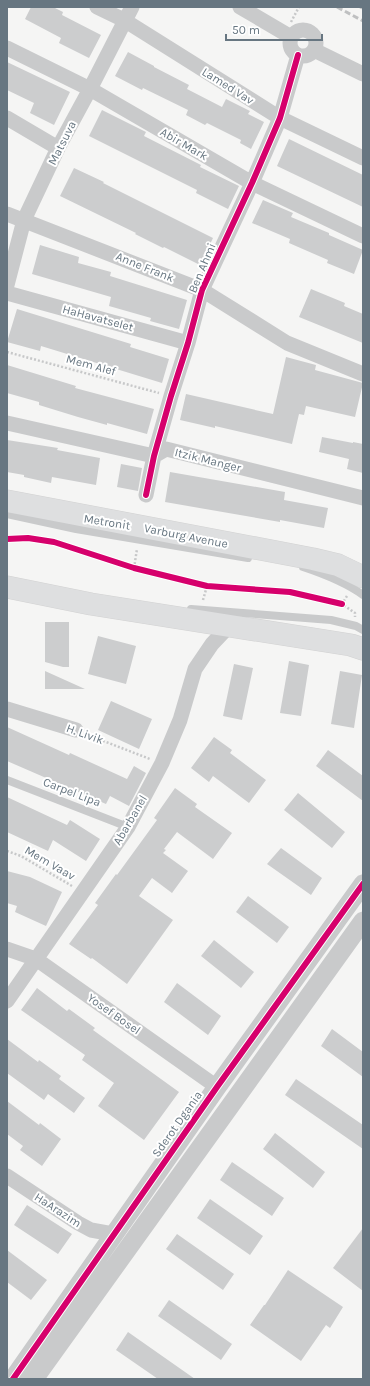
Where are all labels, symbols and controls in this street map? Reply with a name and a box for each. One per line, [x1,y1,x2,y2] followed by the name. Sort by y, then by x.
[226,16,322,42] scale bar
[232,23,260,37] text: 50 m
[199,65,257,107] street label: Lamed Vav
[45,119,79,167] street label: Matsuva
[158,125,210,163] street label: Abir Mark
[185,241,219,295] street label: Ben Ahmi
[114,249,176,285] street label: Anne Frank
[61,302,135,334] street label: HaHavatselet
[65,352,118,379] street label: Mem Alef
[173,445,243,475] street label: Itzik Manger
[83,511,132,533] street label: Metronit
[143,521,229,551] street label: Varburg Avenue
[64,721,106,747] street label: H. Livik
[41,775,103,809] street label: Carpel Lipa
[110,792,150,848] street label: Abarbanel
[22,843,78,883] street label: Mem Vaav
[85,991,143,1037] street label: Yosef Bosel
[149,1088,205,1160] street label: Sderot Dgania
[32,1190,84,1230] street label: HaArazim

